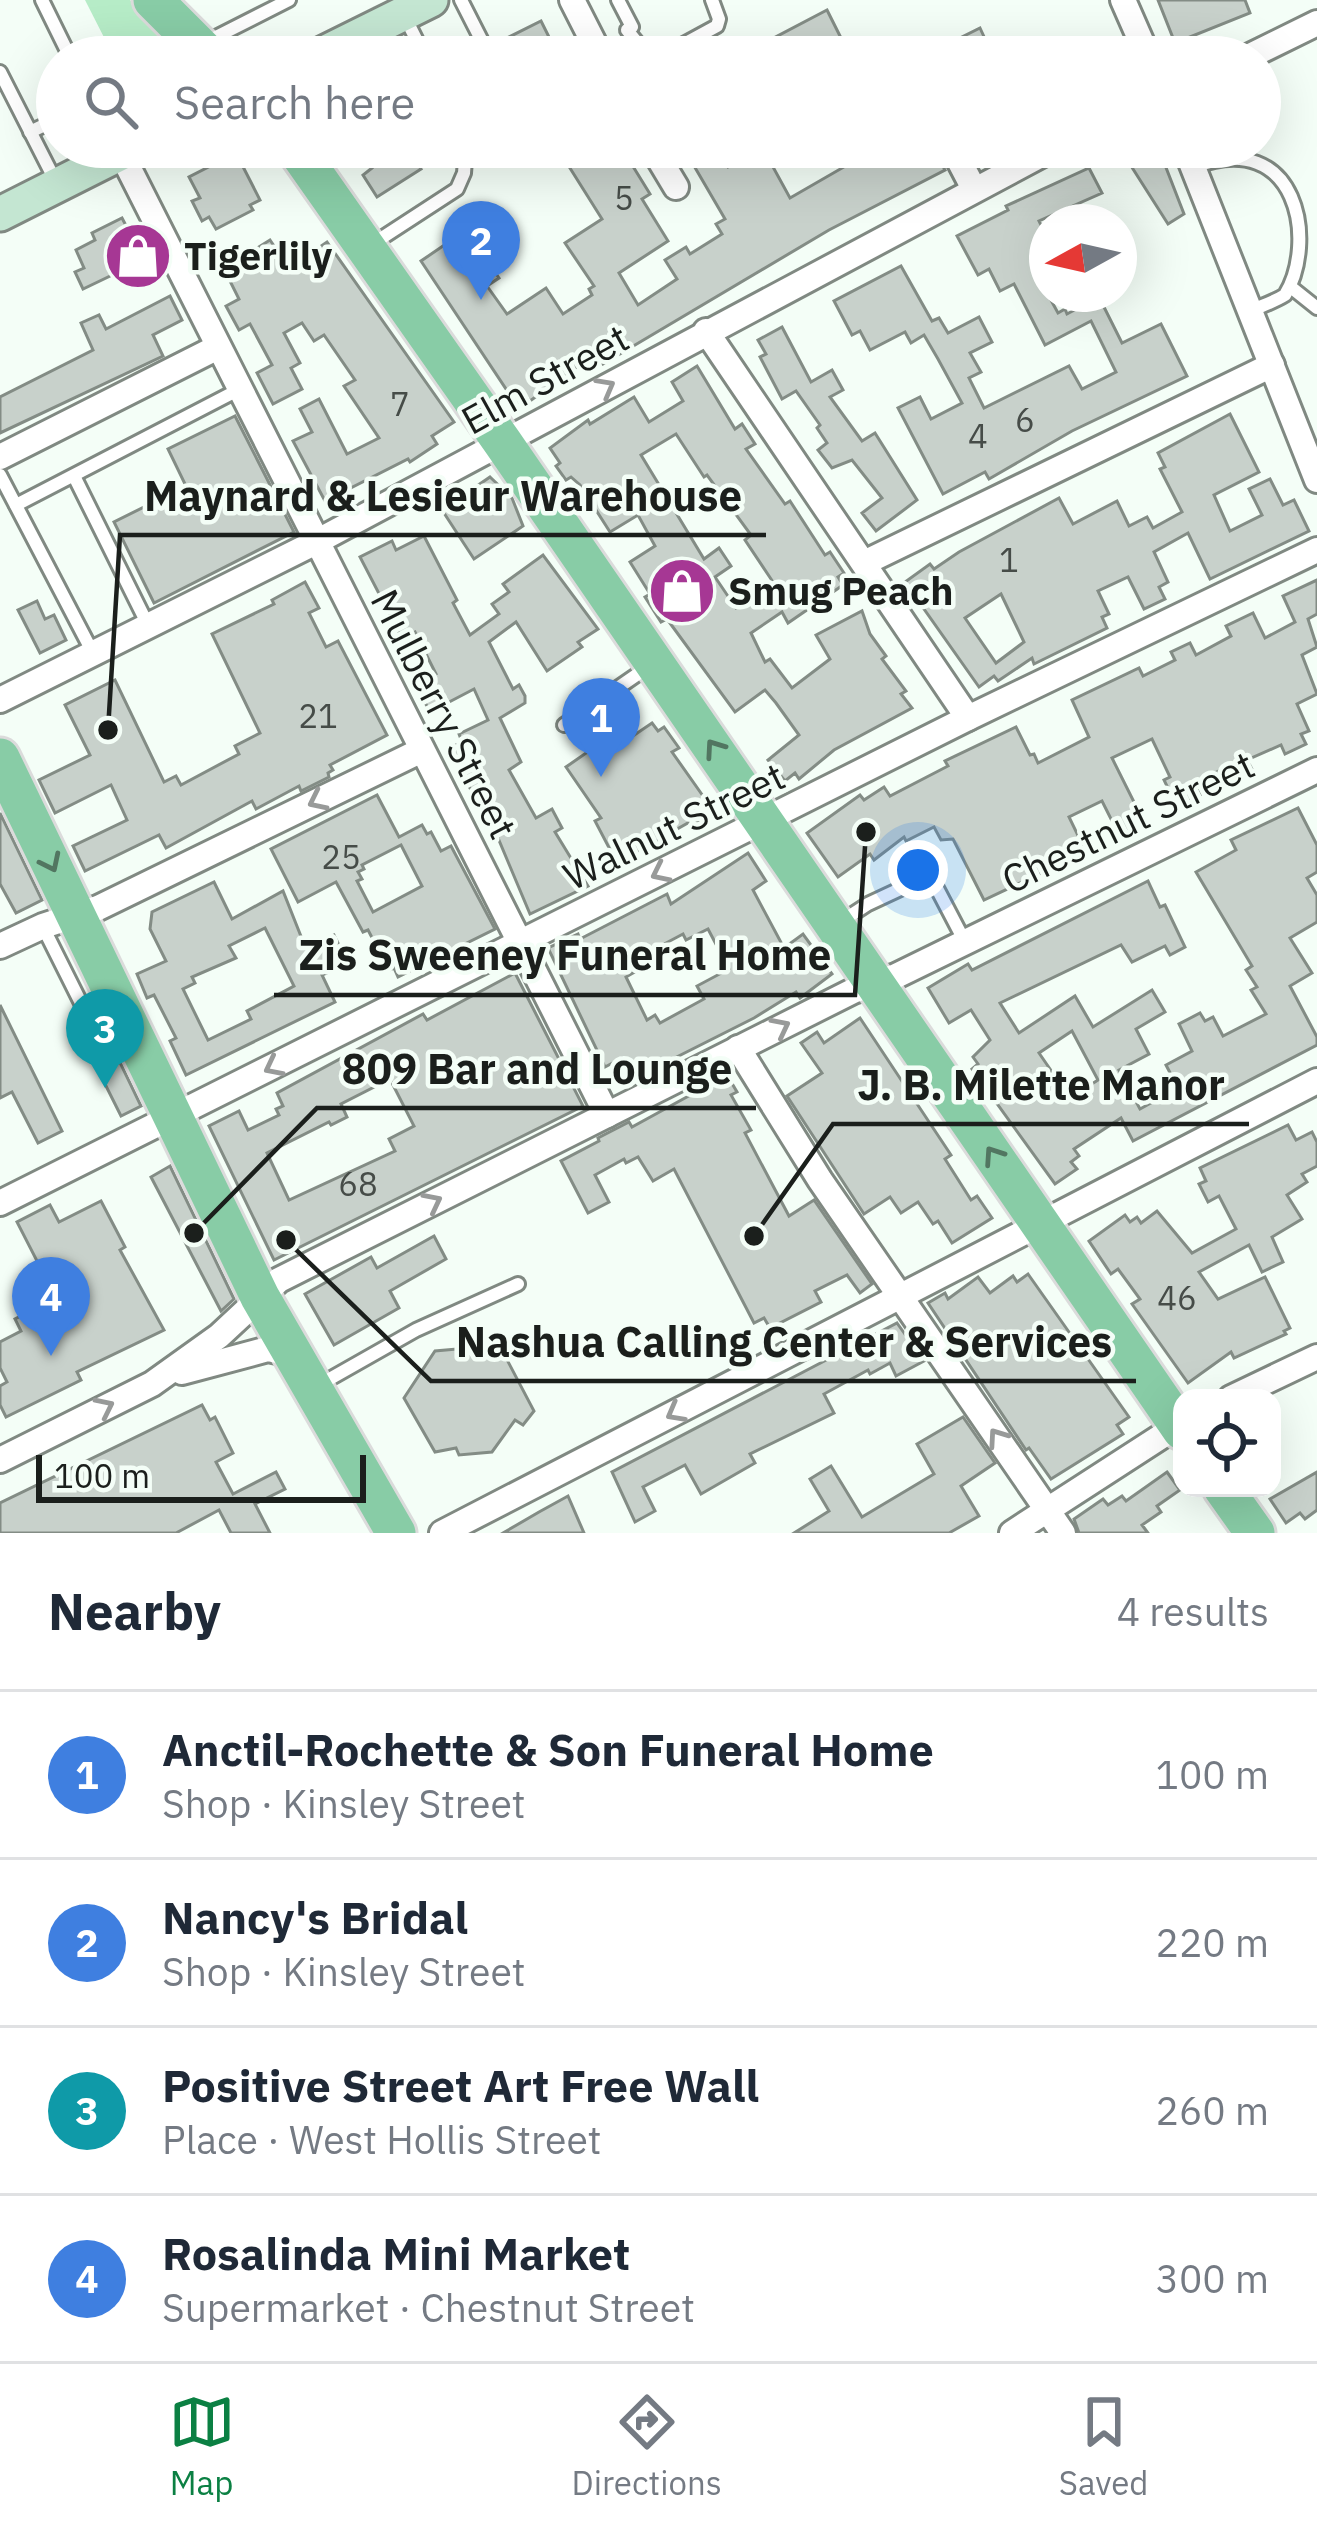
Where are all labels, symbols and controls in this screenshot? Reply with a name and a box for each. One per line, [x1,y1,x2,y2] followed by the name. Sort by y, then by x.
[36,36,1281,168] search box
[78,69,144,135] icon: search
[174,73,415,131] text: Search here
[614,176,634,219] house number: 5
[442,201,520,300] pin: 2
[1029,204,1137,312] north arrow
[103,221,173,291] shop icon: Tigerlily
[184,230,332,281] place label: Tigerlily
[452,312,637,445] street label: Elm Street
[593,378,614,401] one-way arrow
[390,382,410,425] house number: 7
[1015,398,1035,441] house number: 6
[968,414,988,457] house number: 4
[120,457,766,535] callout: Maynard & Lesieur Warehouse
[144,468,742,523] text: Maynard & Lesieur Warehouse
[999,538,1019,581] house number: 1
[647,556,717,626] shop icon: Smug Peach
[728,565,954,616] place label: Smug Peach
[360,581,529,847] street label: Mulberry Street
[562,678,640,777] pin: 1
[298,694,338,737] house number: 21
[993,738,1262,905] street label: Chestnut Street
[706,739,728,761] one-way arrow
[555,750,793,901] street label: Walnut Street
[308,787,329,811] one-way arrow
[321,835,361,878] house number: 25
[888,840,948,900] your location
[37,851,60,872] one-way arrow
[651,859,672,882] one-way arrow
[274,917,855,995] callout: Zis Sweeney Funeral Home
[299,927,831,982] text: Zis Sweeney Funeral Home
[66,989,144,1088] pin: 3
[769,1018,790,1041] one-way arrow
[317,1030,756,1108] callout: 809 Bar and Lounge
[342,1041,732,1096] text: 809 Bar and Lounge
[833,1046,1249,1124] callout: J. B. Milette Manor
[264,1052,286,1075] one-way arrow
[857,1057,1225,1112] text: J. B. Milette Manor
[985,1147,1007,1169] one-way arrow
[338,1162,378,1205] house number: 68
[420,1193,442,1216] one-way arrow
[12,1257,90,1356] pin: 4
[1157,1276,1197,1319] house number: 46
[431,1303,1136,1381] callout: Nashua Calling Center & Services
[456,1314,1112,1369] text: Nashua Calling Center & Services
[1173,1389,1281,1497] map controls
[1173,1389,1281,1497] button: locate
[93,1398,114,1422] one-way arrow
[666,1399,688,1422] one-way arrow
[989,1428,1011,1450] one-way arrow
[36,1449,366,1502] scale bar
[54,1454,150,1497] text: 100 m
[48,1578,221,1644] text: Nearby
[1117,1586,1269,1637] text: 4 results
[162,1720,934,1778] text: Anctil-Rochette & Son Funeral Home
[75,1749,99,1800] text: 1
[1156,1749,1269,1800] text: 100 m
[162,1778,525,1829] text: Shop · Kinsley Street
[162,1888,468,1946] text: Nancy's Bridal
[75,1917,99,1968] text: 2
[1156,1917,1269,1968] text: 220 m
[162,1946,525,1997] text: Shop · Kinsley Street
[162,2056,759,2114] text: Positive Street Art Free Wall
[75,2085,99,2136] text: 3
[1156,2085,1269,2136] text: 260 m
[162,2114,602,2165] text: Place · West Hollis Street
[162,2224,630,2282] text: Rosalinda Mini Market
[75,2253,99,2304] text: 4
[1156,2253,1269,2304] text: 300 m
[162,2282,695,2333] text: Supermarket · Chestnut Street
[169,2389,235,2504] tab: Map
[572,2389,722,2504] tab: Directions
[1059,2389,1148,2504] tab: Saved

